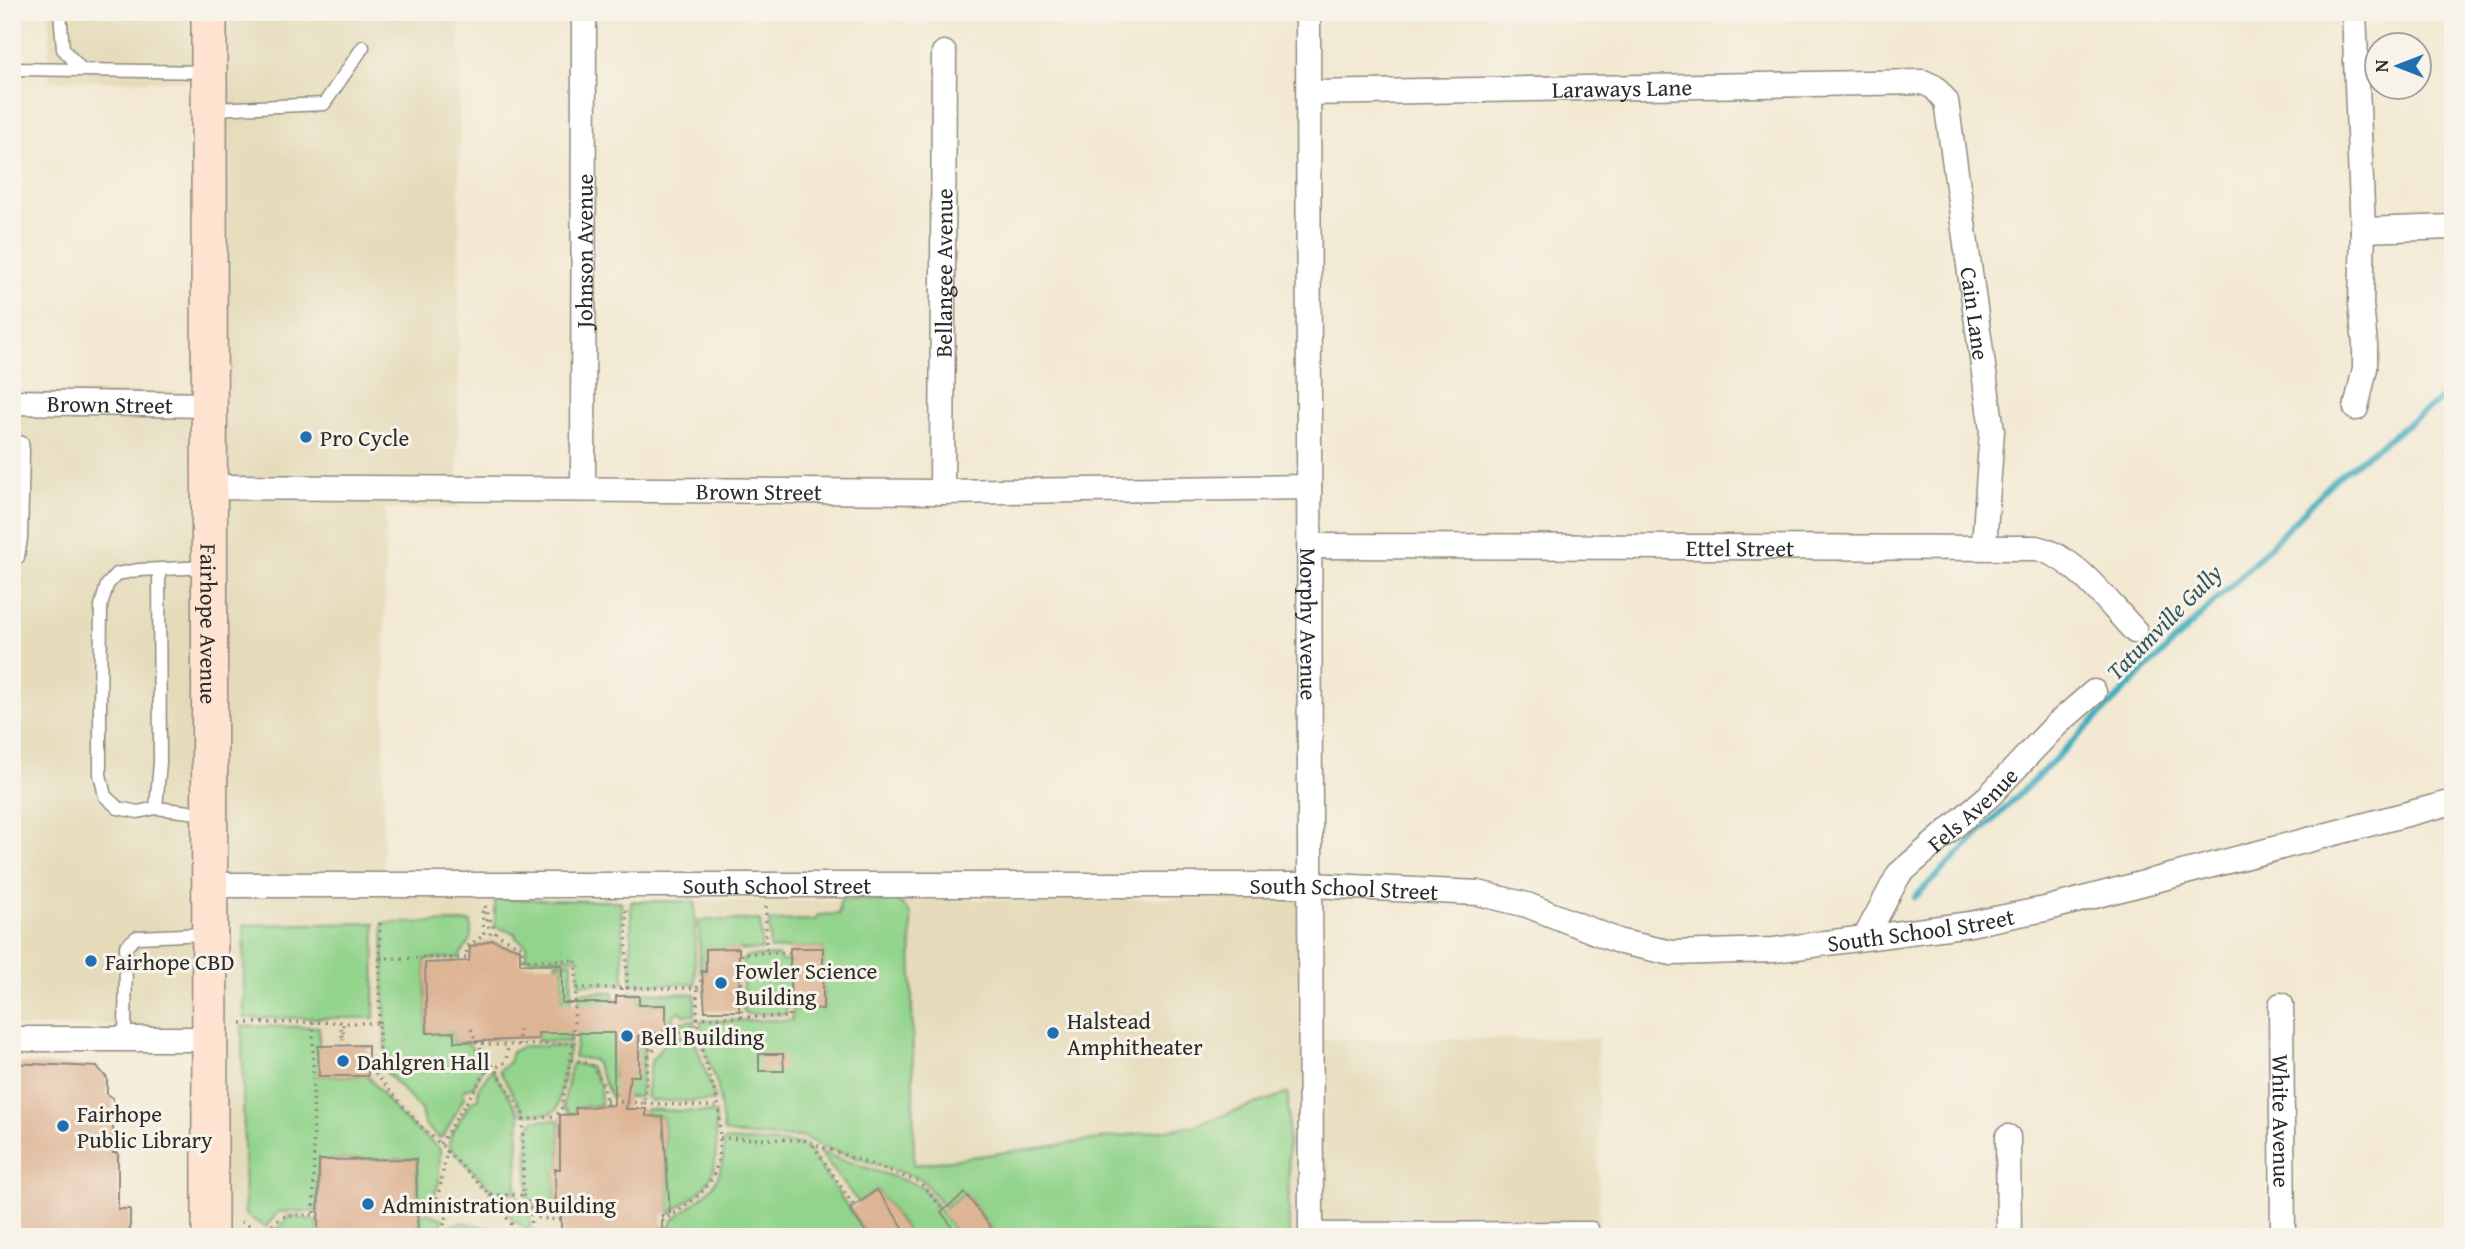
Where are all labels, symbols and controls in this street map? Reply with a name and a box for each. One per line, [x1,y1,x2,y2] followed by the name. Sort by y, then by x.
[2364,32,2434,102] north arrow
[2367,59,2395,72] text: N
[1552,70,1692,105] street label: Laraways Lane
[567,174,600,331] street label: Johnson Avenue
[926,188,960,358] street label: Bellangee Avenue
[1953,265,1999,362] street label: Cain Lane
[47,386,173,421] street label: Brown Street
[320,421,409,454] place label: Pro Cycle
[298,429,314,445] marker: Pro Cycle
[696,474,822,508] street label: Brown Street
[1686,531,1794,564] street label: Ettel Street
[193,544,226,704] street label: Fairhope Avenue
[1293,548,1326,700] street label: Morphy Avenue
[2098,556,2230,688] water label: Tatumville Gully
[1920,759,2025,859] street label: Fels Avenue
[683,869,871,902] street label: South School Street
[1250,869,1439,908] street label: South School Street
[1825,899,2017,959] street label: South School Street
[105,945,235,978] place label: Fairhope CBD
[83,953,99,969] marker: Fairhope CBD
[735,954,877,1013] place label: Fowler Science Building
[713,975,729,991] marker: Fowler Science Building
[1067,1004,1203,1063] place label: Halstead Amphitheater
[641,1020,765,1053] place label: Bell Building
[1045,1025,1061,1041] marker: Halstead Amphitheater
[619,1028,635,1044] marker: Bell Building
[357,1045,490,1078] place label: Dahlgren Hall
[335,1053,351,1069] marker: Dahlgren Hall
[2265,1054,2299,1188] street label: White Avenue
[77,1097,213,1156] place label: Fairhope Public Library
[55,1118,71,1134] marker: Fairhope Public Library
[382,1188,617,1221] place label: Administration Building
[360,1196,376,1212] marker: Administration Building

